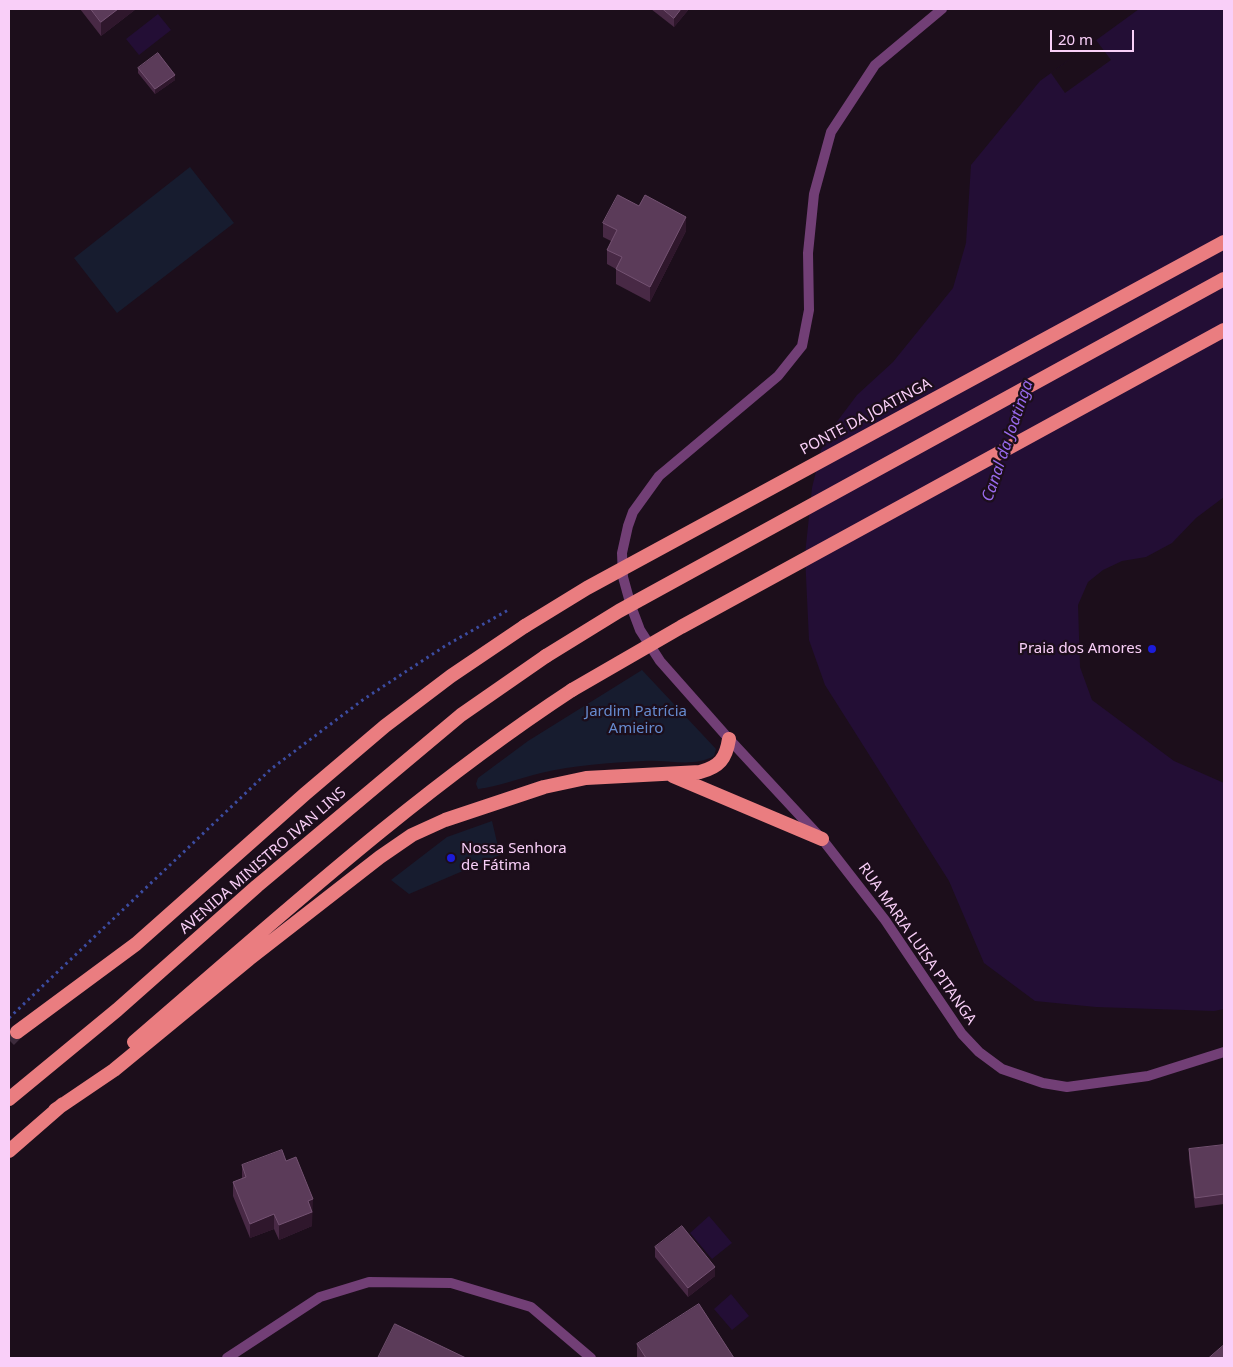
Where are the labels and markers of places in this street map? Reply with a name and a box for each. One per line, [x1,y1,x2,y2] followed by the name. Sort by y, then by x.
[1019,640,1142,658] place label: Praia dos Amores
[1146,643,1158,655] marker: Praia dos Amores
[461,840,567,875] place label: Nossa Senhora de Fátima
[445,852,457,864] marker: Nossa Senhora de Fátima

